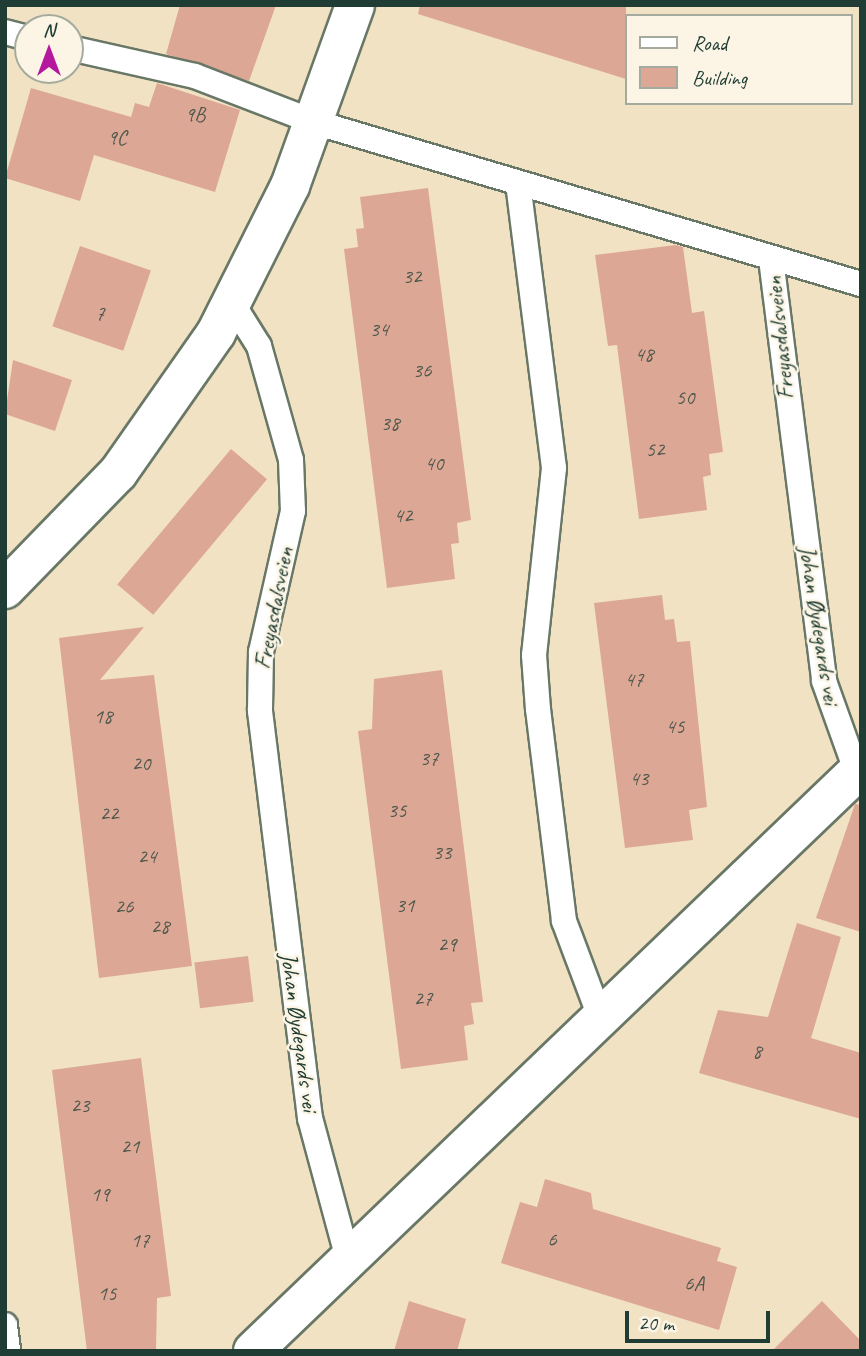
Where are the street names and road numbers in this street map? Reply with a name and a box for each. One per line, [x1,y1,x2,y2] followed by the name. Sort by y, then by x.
[759,275,801,401] street label: Freyasdalsveien
[792,543,846,707] street label: Johan Øydegards vei
[248,545,300,671] street label: Freyasdalsveien
[274,950,324,1114] street label: Johan Øydegards vei

